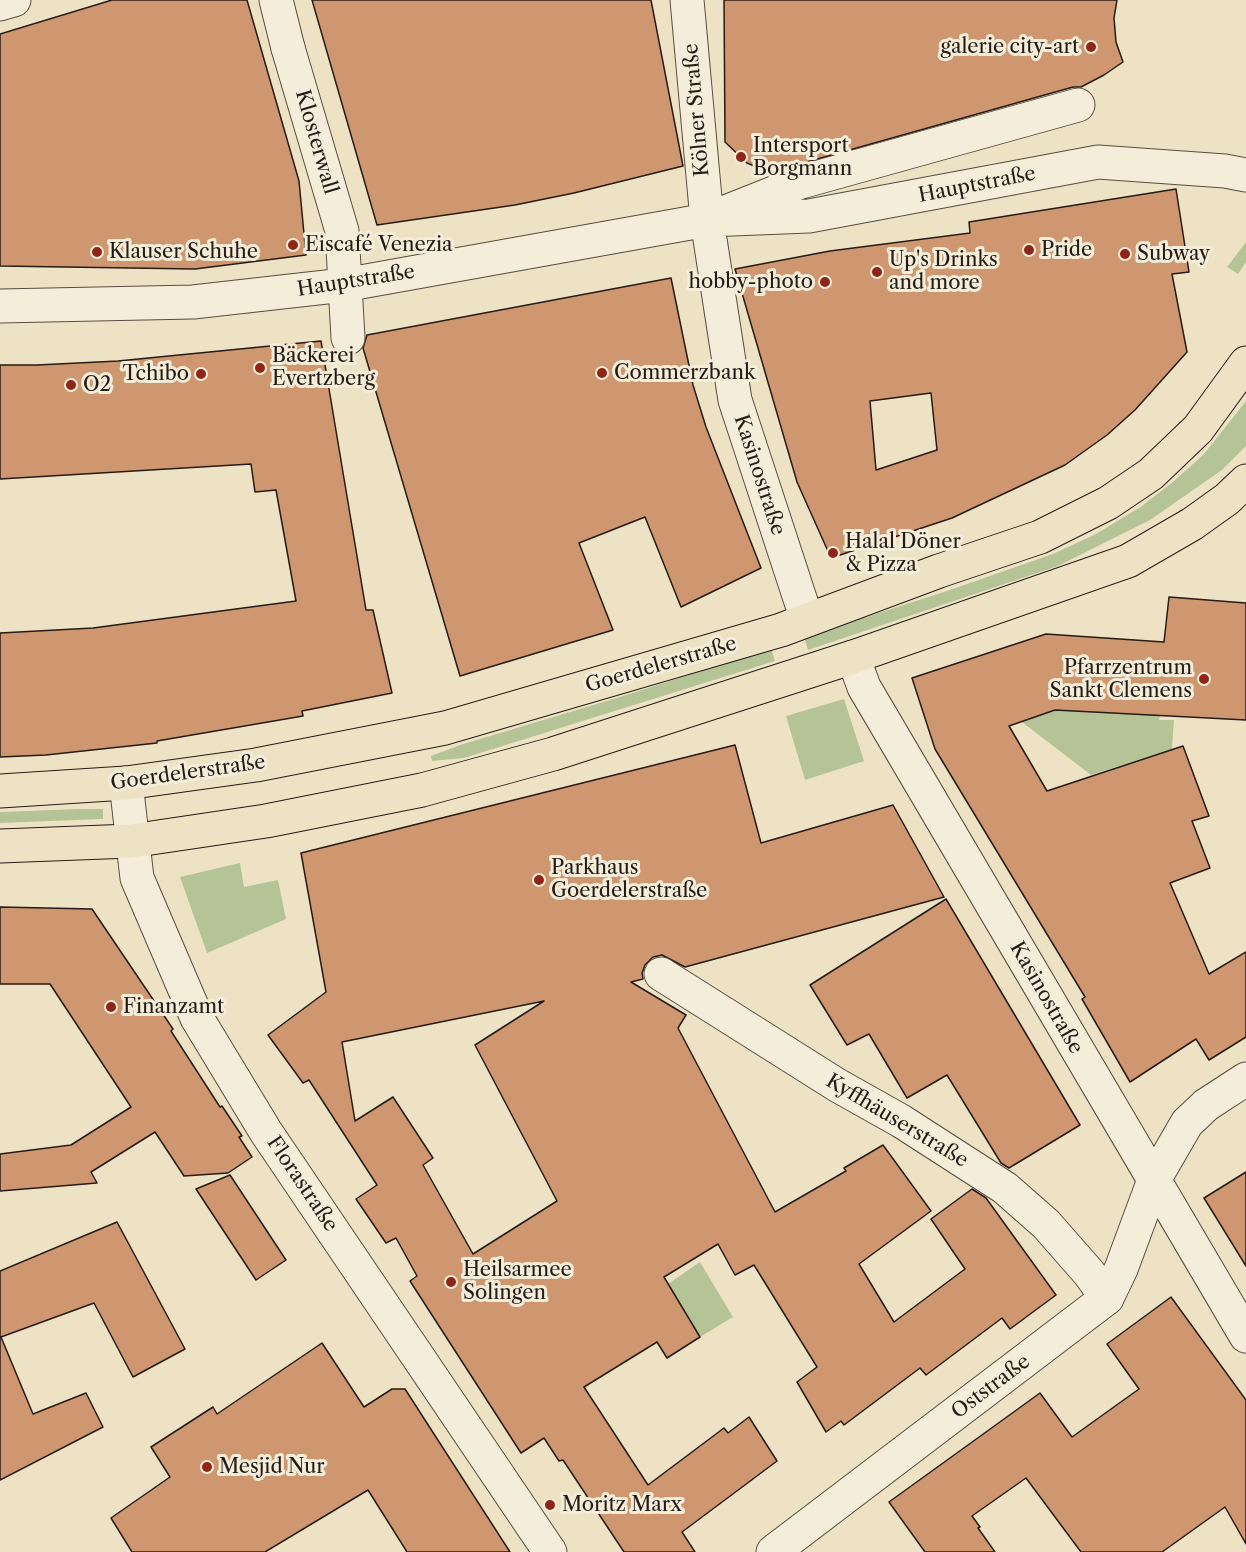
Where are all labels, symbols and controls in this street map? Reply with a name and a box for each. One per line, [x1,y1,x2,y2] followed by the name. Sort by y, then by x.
[940,35,1079,59] place label: galerie city-art
[1084,40,1098,54] marker: galerie city-art
[679,42,715,178] street label: Kölner Straße
[290,87,342,197] street label: Klosterwall
[753,134,852,181] place label: Intersport Borgmann
[734,150,748,164] marker: Intersport Borgmann
[916,162,1038,208] street label: Hauptstraße
[305,233,453,257] place label: Eiscafé Venezia
[286,238,300,252] marker: Eiscafé Venezia
[1041,238,1092,262] place label: Pride
[109,240,258,264] place label: Klauser Schuhe
[1137,242,1210,266] place label: Subway
[1022,243,1036,257] marker: Pride
[90,245,104,259] marker: Klauser Schuhe
[1118,247,1132,261] marker: Subway
[889,248,998,295] place label: Up's Drinks and more
[295,260,417,302] street label: Hauptstraße
[870,265,884,279] marker: Up's Drinks and more
[688,270,813,294] place label: hobby-photo
[818,275,832,289] marker: hobby-photo
[272,344,375,391] place label: Bäckerei Evertzberg
[253,361,267,375] marker: Bäckerei Evertzberg
[614,361,756,385] place label: Commerzbank
[123,362,189,386] place label: Tchibo
[595,366,609,380] marker: Commerzbank
[194,367,208,381] marker: Tchibo
[83,373,111,397] place label: O2
[64,378,78,392] marker: O2
[728,412,790,538] street label: Kasinostraße
[845,530,961,577] place label: Halal Döner & Pizza
[826,546,840,560] marker: Halal Döner & Pizza
[583,632,739,698] street label: Goerdelerstraße
[1050,656,1192,703] place label: Pfarrzentrum Sankt Clemens
[1197,672,1211,686] marker: Pfarrzentrum Sankt Clemens
[109,750,267,796] street label: Goerdelerstraße
[551,856,707,903] place label: Parkhaus Goerdelerstraße
[532,873,546,887] marker: Parkhaus Goerdelerstraße
[1004,938,1088,1058] street label: Kasinostraße
[123,995,224,1019] place label: Finanzamt
[104,1000,118,1014] marker: Finanzamt
[822,1069,972,1173] street label: Kyffhäuserstraße
[261,1132,343,1236] street label: Florastraße
[463,1258,572,1305] place label: Heilsarmee Solingen
[444,1275,458,1289] marker: Heilsarmee Solingen
[947,1350,1035,1424] street label: Oststraße
[219,1455,325,1479] place label: Mesjid Nur
[200,1460,214,1474] marker: Mesjid Nur
[562,1493,682,1517] place label: Moritz Marx
[543,1498,557,1512] marker: Moritz Marx

